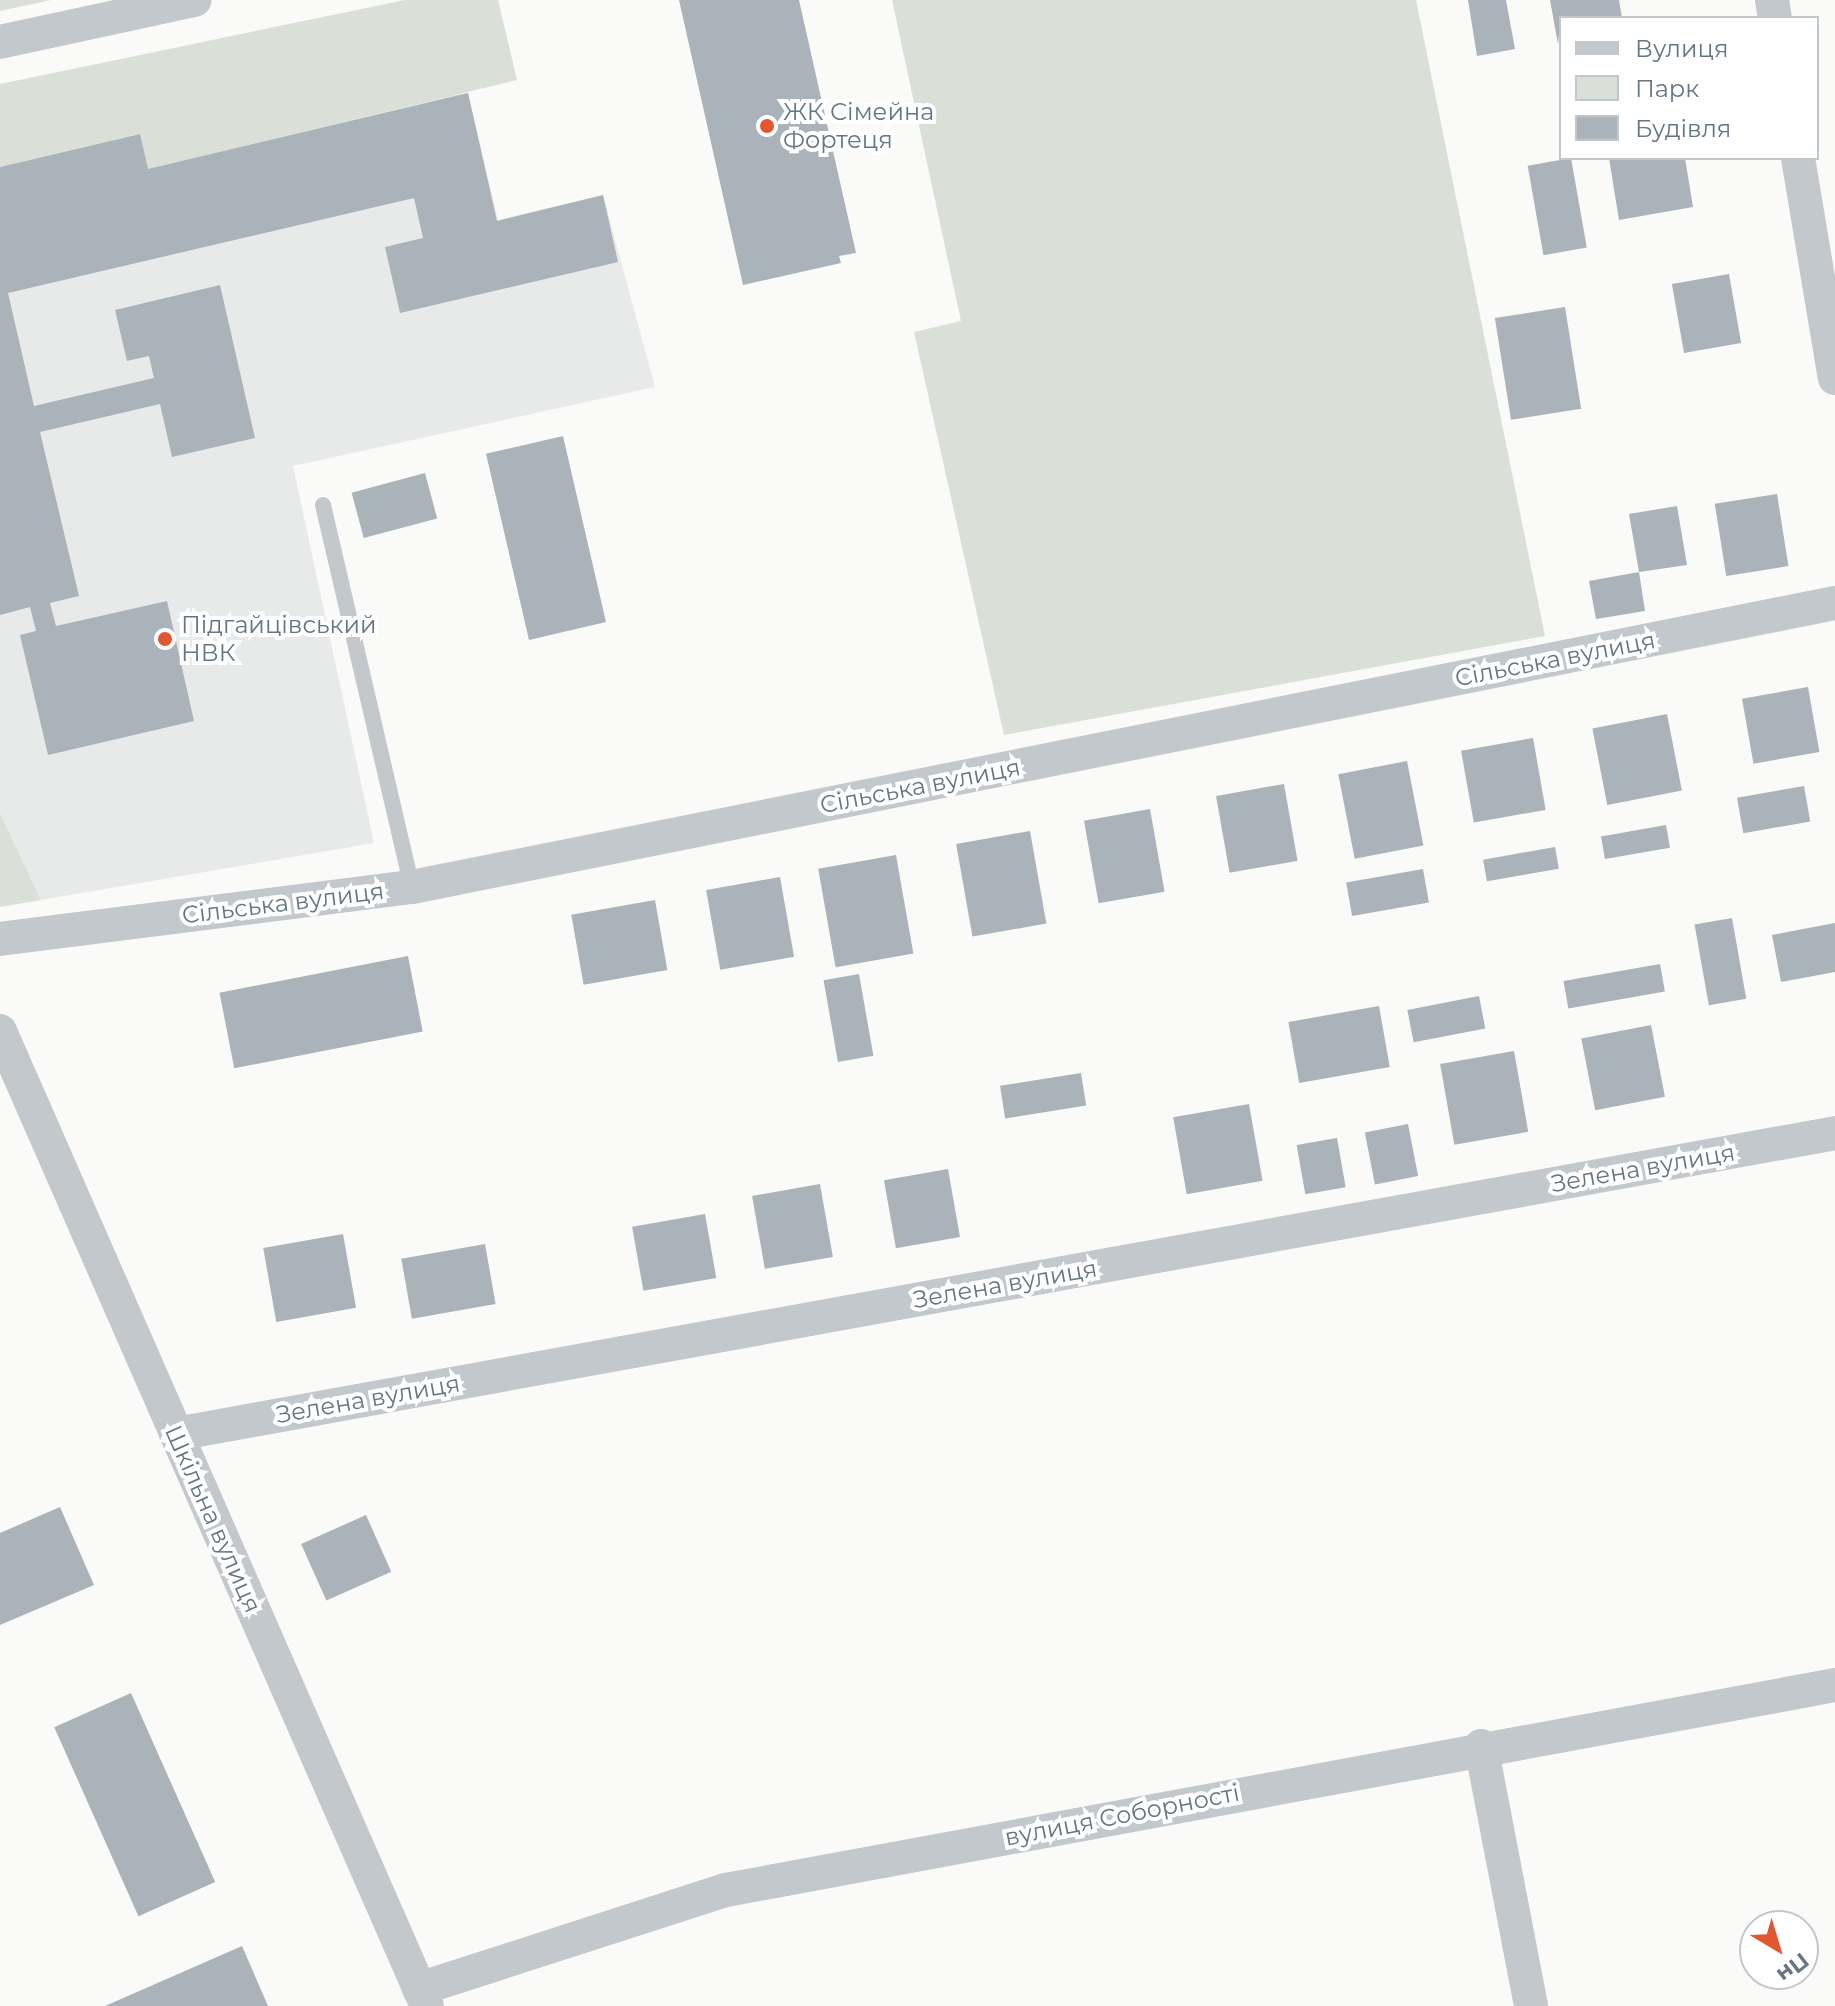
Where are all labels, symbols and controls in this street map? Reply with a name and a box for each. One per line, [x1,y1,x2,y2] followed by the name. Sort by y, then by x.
[1559,16,1819,160] legend
[1635,34,1728,63] text: Вулиця
[1635,74,1699,103] text: Парк
[783,98,934,154] place label: ЖК Сімейна Фортеця
[1635,114,1731,143] text: Будівля
[758,117,776,135] marker: ЖК Сімейна Фортеця
[181,611,376,667] place label: Підгайцівський НВК
[1452,625,1658,693] street label: Сільська вулиця
[156,630,174,648] marker: Підгайцівський НВК
[817,752,1023,820] street label: Сільська вулиця
[180,876,386,930] street label: Сільська вулиця
[1549,1138,1737,1198] street label: Зелена вулиця
[911,1254,1099,1314] street label: Зелена вулиця
[274,1369,462,1429] street label: Зелена вулиця
[159,1421,267,1617] street label: Шкільна вулиця
[1002,1778,1242,1852] street label: вулиця Соборності
[1739,1910,1819,1990] north arrow
[1771,1947,1814,1989] text: Пн

